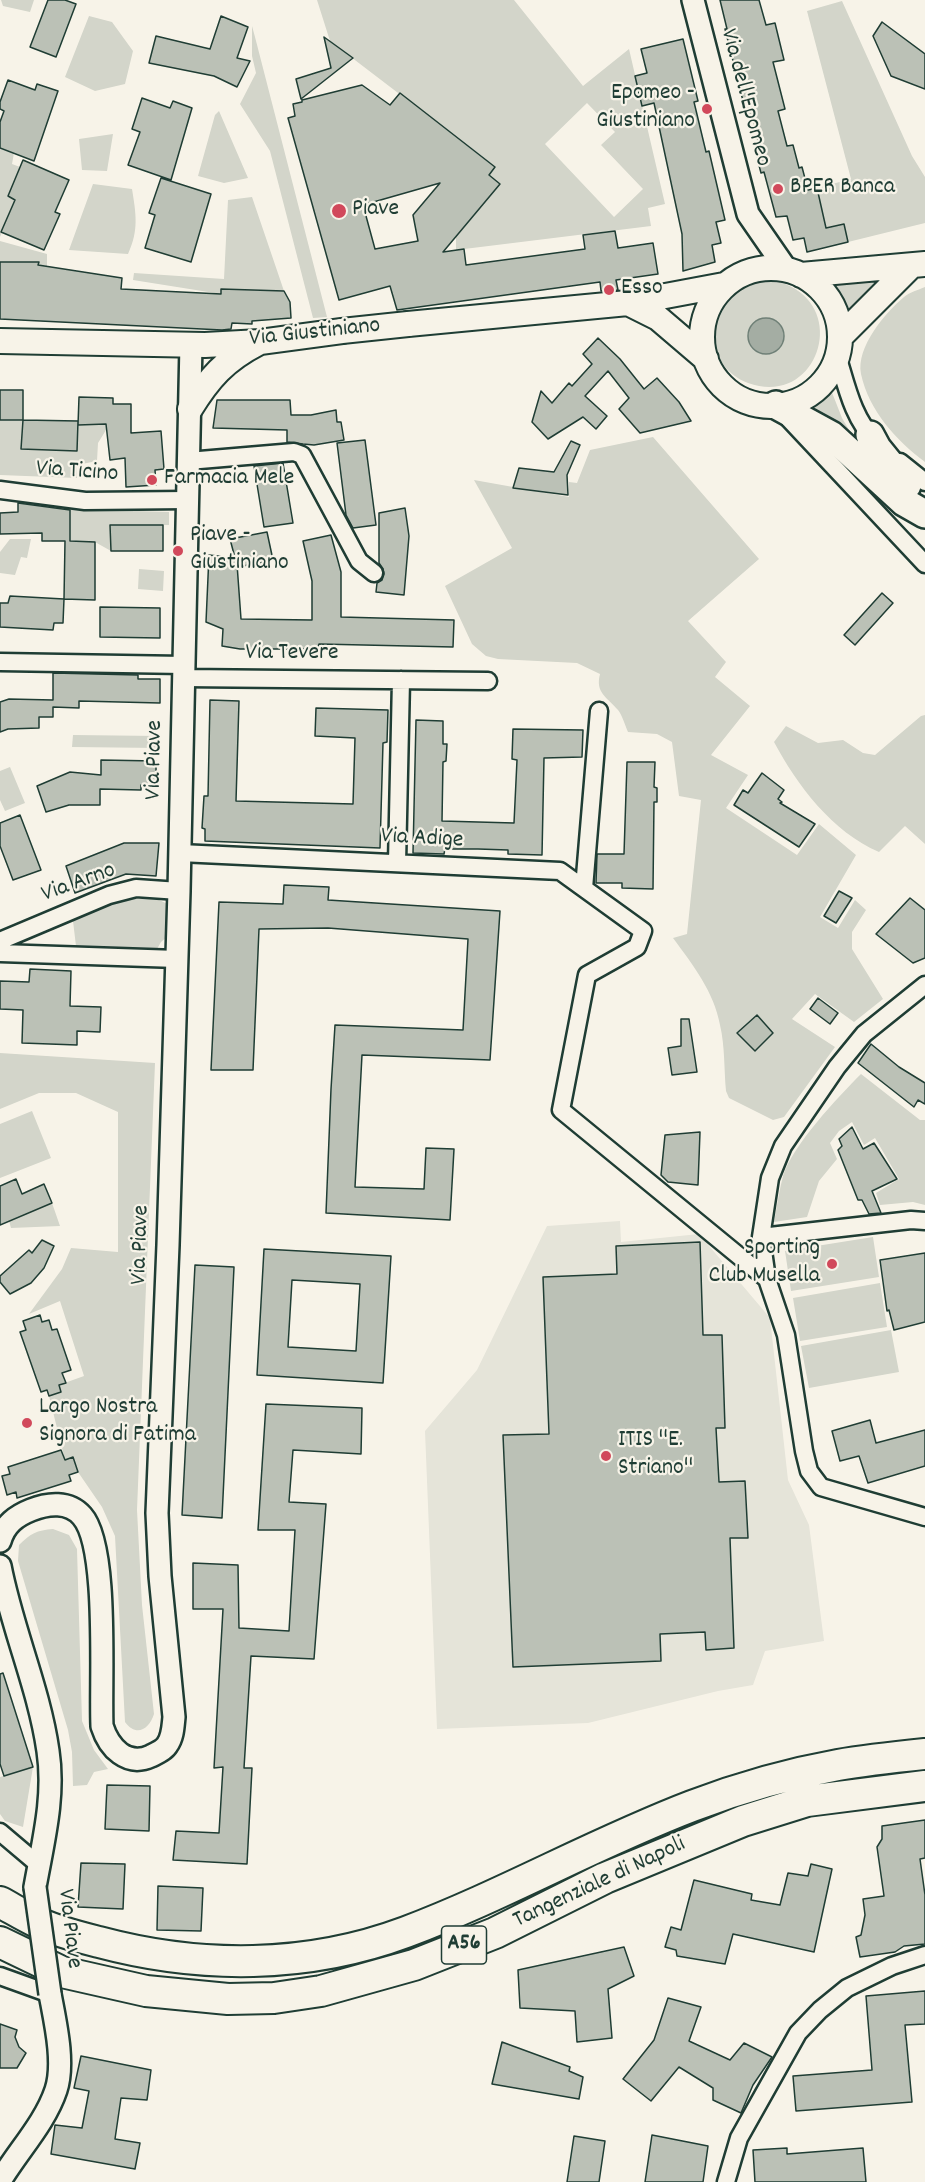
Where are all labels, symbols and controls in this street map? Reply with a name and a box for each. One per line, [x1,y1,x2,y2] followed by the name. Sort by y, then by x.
[712,26,776,170] street label: Via dell'Epomeo
[596,81,695,137] place label: Epomeo - Giustiniano
[700,102,714,116] marker: Epomeo - Giustiniano
[790,175,895,203] place label: BPER Banca
[771,182,785,196] marker: BPER Banca
[352,197,399,225] place label: Piave
[330,202,348,220] marker: Piave
[621,276,663,304] place label: Esso
[602,283,616,297] marker: Esso
[248,313,382,355] street label: Via Giustiniano
[35,456,119,490] street label: Via Ticino
[164,466,294,494] place label: Farmacia Mele
[145,473,159,487] marker: Farmacia Mele
[190,523,289,579] place label: Piave - Giustiniano
[171,544,185,558] marker: Piave - Giustiniano
[246,641,338,669] street label: Via Tevere
[141,720,171,800] street label: Via Piave
[380,823,464,857] street label: Via Adige
[38,857,120,911] street label: Via Arno
[126,1205,158,1285] street label: Via Piave
[708,1236,820,1292] place label: Sporting Club Musella
[825,1257,839,1271] marker: Sporting Club Musella
[39,1395,196,1451] place label: Largo Nostra Signora di Fatima
[20,1416,34,1430] marker: Largo Nostra Signora di Fatima
[618,1428,693,1484] place label: ITIS ''E. Striano''
[599,1449,613,1463] marker: ITIS ''E. Striano''
[509,1831,691,1937] street label: Tangenziale di Napoli
[49,1888,87,1970] street label: Via Piave
[442,1926,486,1964] road number: A56

